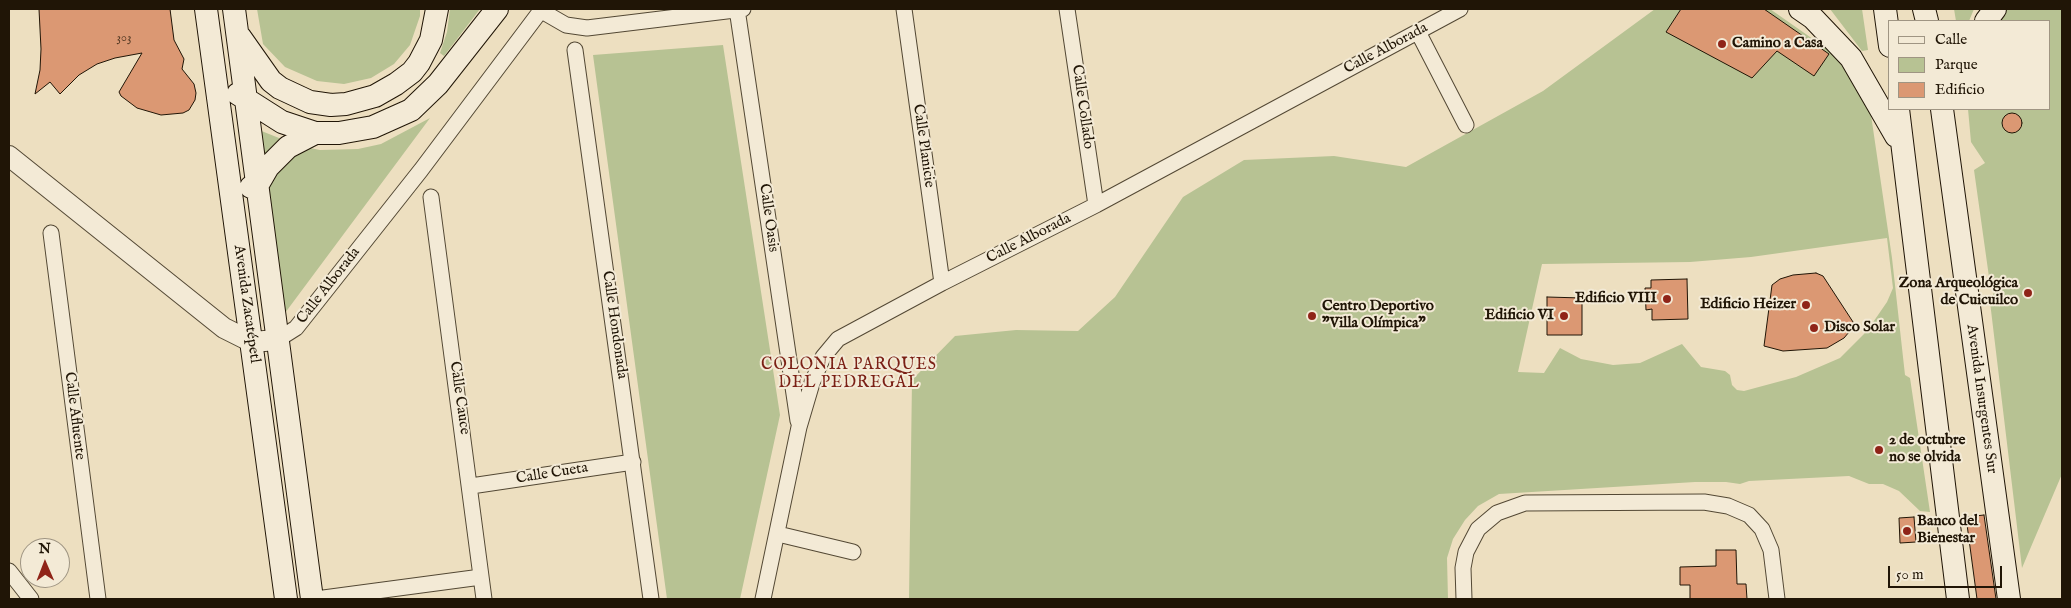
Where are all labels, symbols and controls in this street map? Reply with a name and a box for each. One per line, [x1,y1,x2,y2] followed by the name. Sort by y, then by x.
[1341,19,1431,79] street label: Calle Alborada
[1888,20,2051,110] legend
[1935,30,1967,49] text: Calle
[117,32,131,46] house number: 303
[1732,35,1823,53] place label: Camino a Casa
[1716,38,1728,50] marker: Camino a Casa
[1935,55,1978,74] text: Parque
[1067,64,1097,150] street label: Calle Collado
[1935,80,1985,99] text: Edificio
[908,103,938,189] street label: Calle Planicie
[754,183,782,253] street label: Calle Oasis
[984,210,1074,268] street label: Calle Alborada
[229,244,263,364] street label: Avenida Zacatépetl
[293,244,365,328] street label: Calle Alborada
[597,270,631,380] street label: Calle Hondonada
[1899,275,2018,310] place label: Zona Arqueológica de Cuicuilco
[2022,287,2034,299] marker: Zona Arqueológica de Cuicuilco
[1575,290,1657,308] place label: Edificio VIII
[1661,293,1673,305] marker: Edificio VIII
[1700,296,1796,314] place label: Edificio Heizer
[1322,298,1434,333] place label: Centro Deportivo "Villa Olímpica"
[1800,299,1812,311] marker: Edificio Heizer
[1485,307,1554,325] place label: Edificio VI
[1306,310,1318,322] marker: Centro Deportivo "Villa Olímpica"
[1558,310,1570,322] marker: Edificio VI
[1824,319,1895,337] place label: Disco Solar
[1808,322,1820,334] marker: Disco Solar
[1962,323,2000,475] street label: Avenida Insurgentes Sur
[759,356,939,394] district label: COLONIA PARQUES DEL PEDREGAL
[445,360,473,436] street label: Calle Cauce
[60,371,88,461] street label: Calle Afluente
[1889,432,1965,467] place label: 2 de octubre no se olvida
[1873,444,1885,456] marker: 2 de octubre no se olvida
[515,459,589,489] street label: Calle Cueta
[1917,513,1978,548] place label: Banco del Bienestar
[1901,525,1913,537] marker: Banco del Bienestar
[20,538,70,588] north arrow
[39,540,51,558] text: N
[1891,556,2005,588] scale bar
[1896,565,1924,584] text: 50 m

